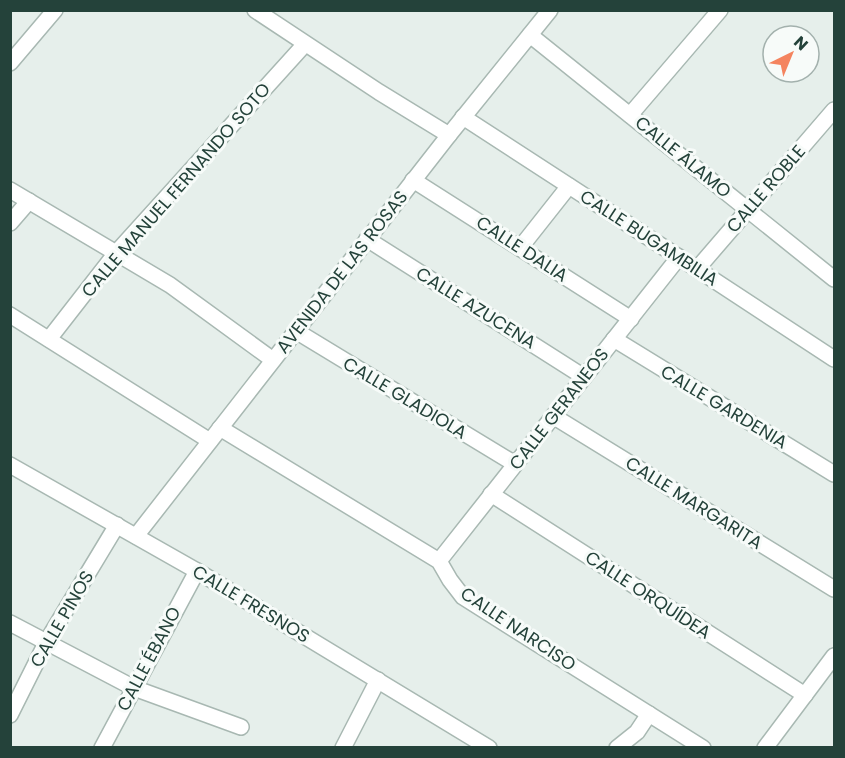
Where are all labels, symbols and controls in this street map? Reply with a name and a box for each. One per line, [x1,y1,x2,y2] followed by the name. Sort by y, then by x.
[761,24,821,84] north arrow
[789,31,813,56] text: N
[75,77,276,302] street label: CALLE MANUEL FERNANDO SOTO
[630,110,737,203] street label: CALLE ÁLAMO
[721,139,811,238] street label: CALLE ROBLE
[575,183,723,292] street label: CALLE BUGAMBILIA
[270,185,413,358] street label: AVENIDA DE LAS ROSAS
[472,210,573,288] street label: CALLE DALIA
[411,261,541,355] street label: CALLE AZUCENA
[503,342,614,475] street label: CALLE GERANEOS
[338,351,472,445] street label: CALLE GLADIOLA
[656,359,792,454] street label: CALLE GARDENIA
[621,450,768,555] street label: CALLE MARGARITA
[580,544,716,645] street label: CALLE ORQUÍDEA
[188,559,315,648] street label: CALLE FRESNOS
[24,566,99,672] street label: CALLE PINOS
[456,581,581,677] street label: CALLE NARCISO
[111,602,187,715] street label: CALLE ÉBANO

